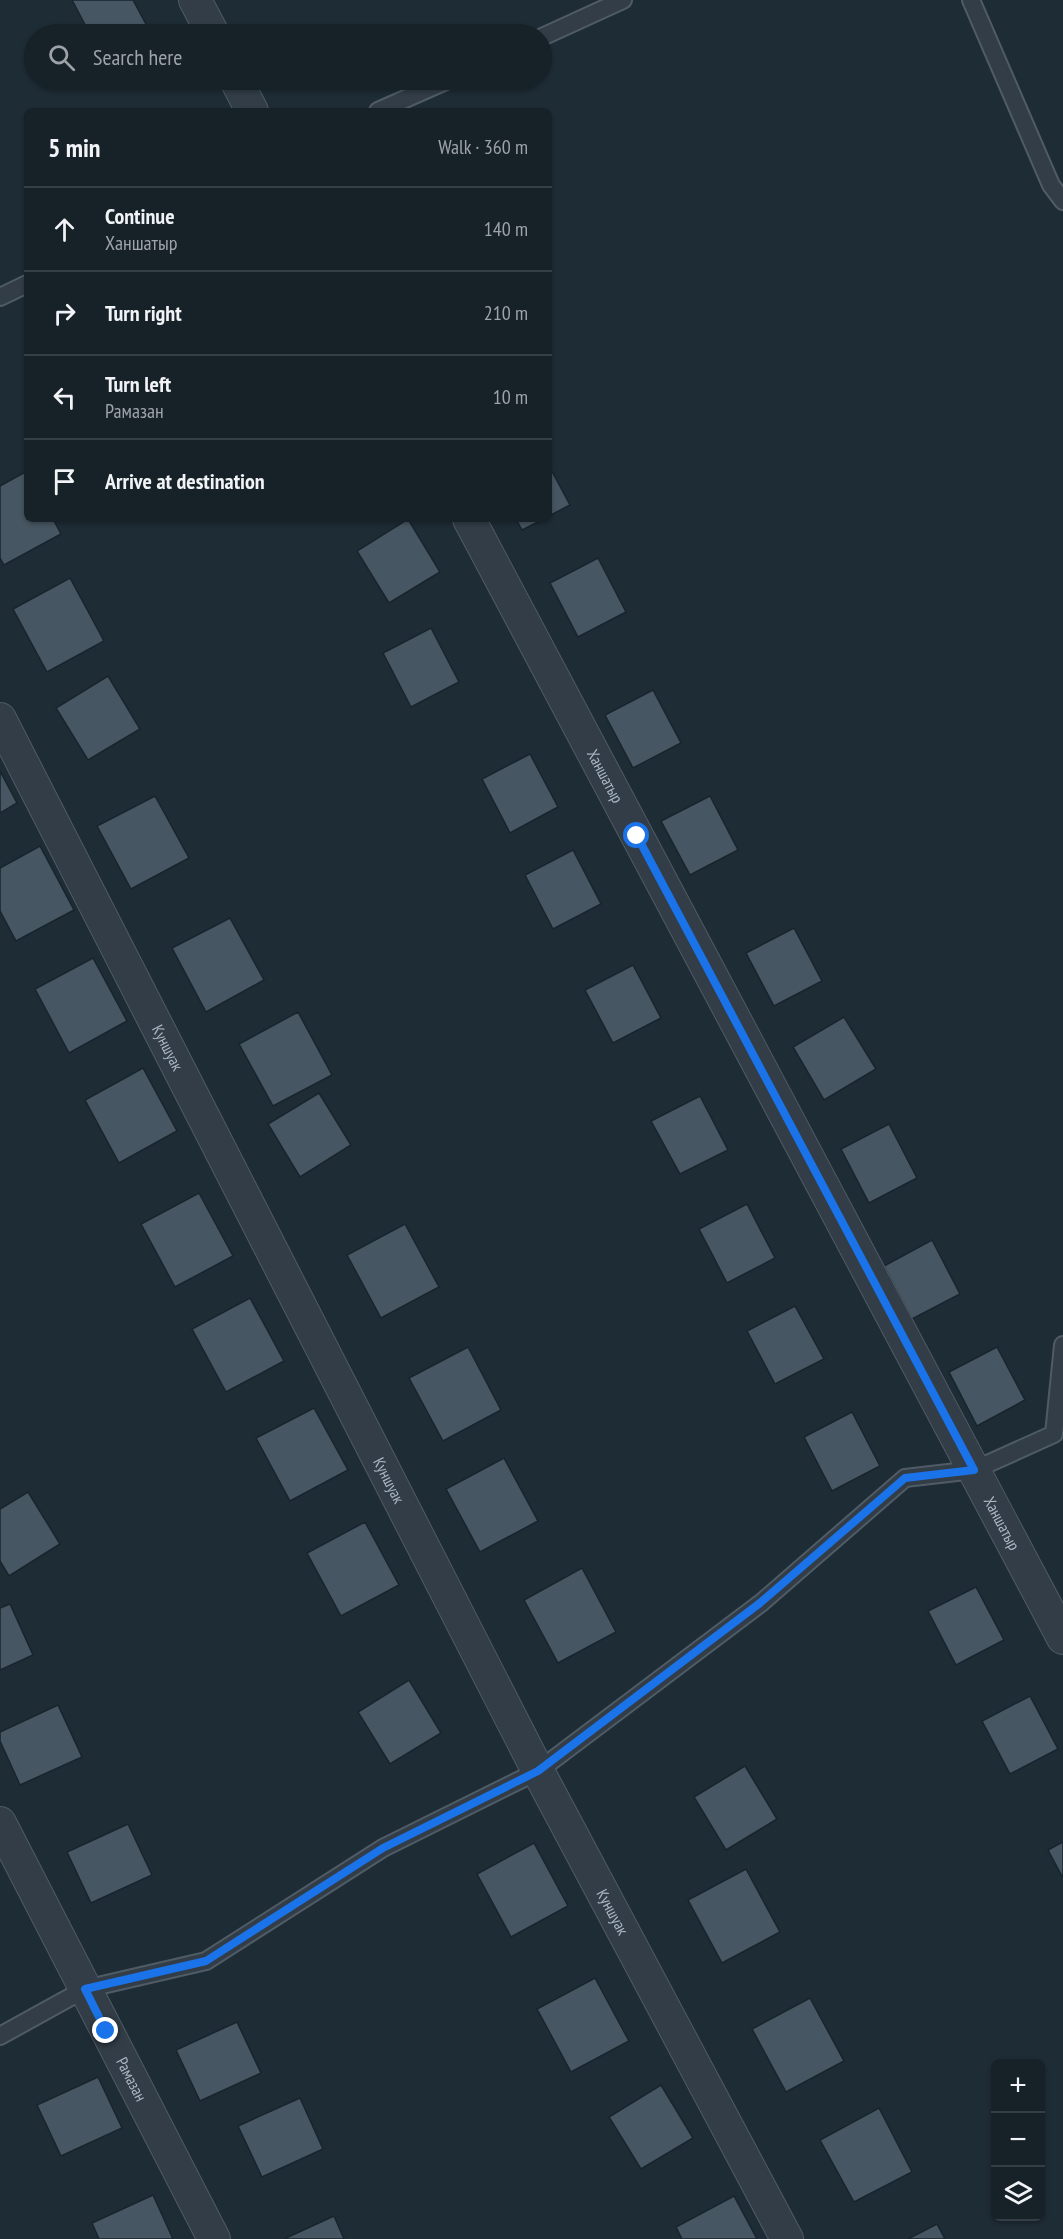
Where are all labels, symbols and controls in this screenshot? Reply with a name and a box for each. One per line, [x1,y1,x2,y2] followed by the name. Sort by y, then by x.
[24,24,552,90] search box
[45,41,78,74] icon: search
[93,43,182,71] text: Search here
[48,131,101,164] text: 5 min
[438,134,528,160] text: Walk · 360 m
[105,202,175,230] text: Continue
[48,213,81,246] icon: ahead
[484,216,528,242] text: 140 m
[105,230,177,256] text: Ханшатыр
[48,297,81,330] icon: right
[105,299,182,327] text: Turn right
[484,300,528,326] text: 210 m
[105,370,171,398] text: Turn left
[48,381,81,414] icon: left
[493,384,528,410] text: 10 m
[105,398,164,424] text: Рамазан
[48,465,81,498] icon: arrive
[105,467,265,495] text: Arrive at destination
[583,746,628,806] street label: Ханшатыр
[623,822,649,848] route start
[148,1021,188,1075] street label: Куншуак
[369,1454,410,1507] street label: Куншуак
[980,1493,1025,1554] street label: Ханшатыр
[593,1885,634,1939] street label: Куншуак
[92,2017,118,2043] route end
[112,2054,151,2105] street label: Рамазан
[991,2059,1045,2221] map controls
[991,2059,1045,2113] button: +
[991,2113,1045,2167] button: −
[991,2167,1045,2221] button: layers

